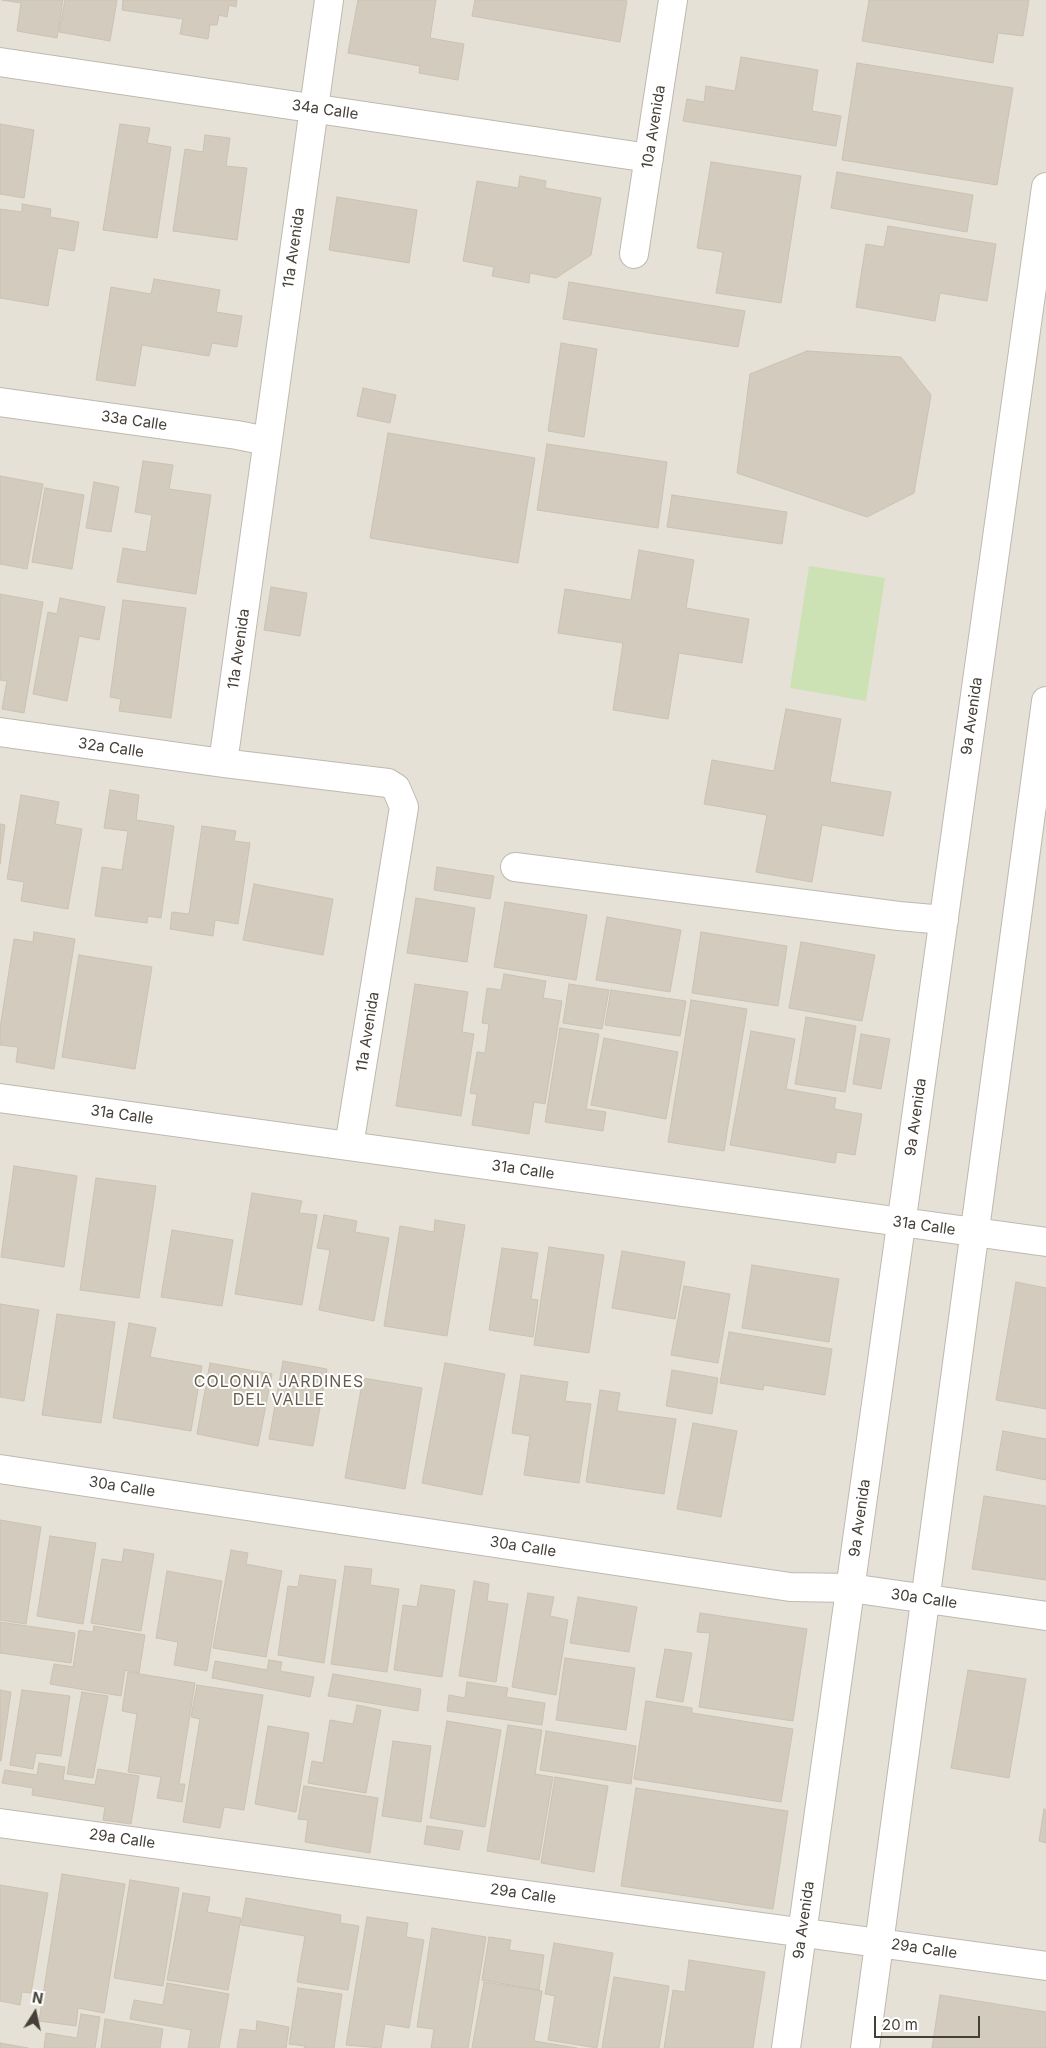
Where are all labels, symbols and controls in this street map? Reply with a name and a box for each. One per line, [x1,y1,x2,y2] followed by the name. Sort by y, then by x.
[638,84,670,170] street label: 10a Avenida
[291,96,359,124] street label: 34a Calle
[279,207,309,289] street label: 11a Avenida
[100,407,168,435] street label: 33a Calle
[224,608,254,690] street label: 11a Avenida
[958,676,986,756] street label: 9a Avenida
[77,734,145,762] street label: 32a Calle
[353,991,383,1073] street label: 11a Avenida
[902,1077,930,1157] street label: 9a Avenida
[89,1102,155,1128] street label: 31a Calle
[490,1157,556,1183] street label: 31a Calle
[891,1213,957,1239] street label: 31a Calle
[192,1372,366,1410] district label: COLONIA JARDINES DEL VALLE
[88,1473,156,1501] street label: 30a Calle
[846,1478,874,1558] street label: 9a Avenida
[489,1533,557,1561] street label: 30a Calle
[890,1585,958,1613] street label: 30a Calle
[88,1825,156,1853] street label: 29a Calle
[489,1880,557,1908] street label: 29a Calle
[790,1880,818,1960] street label: 9a Avenida
[890,1935,958,1963] street label: 29a Calle
[10,1988,60,2038] north arrow
[31,1988,44,2007] text: N
[876,2006,982,2038] scale bar
[882,2015,918,2034] text: 20 m

